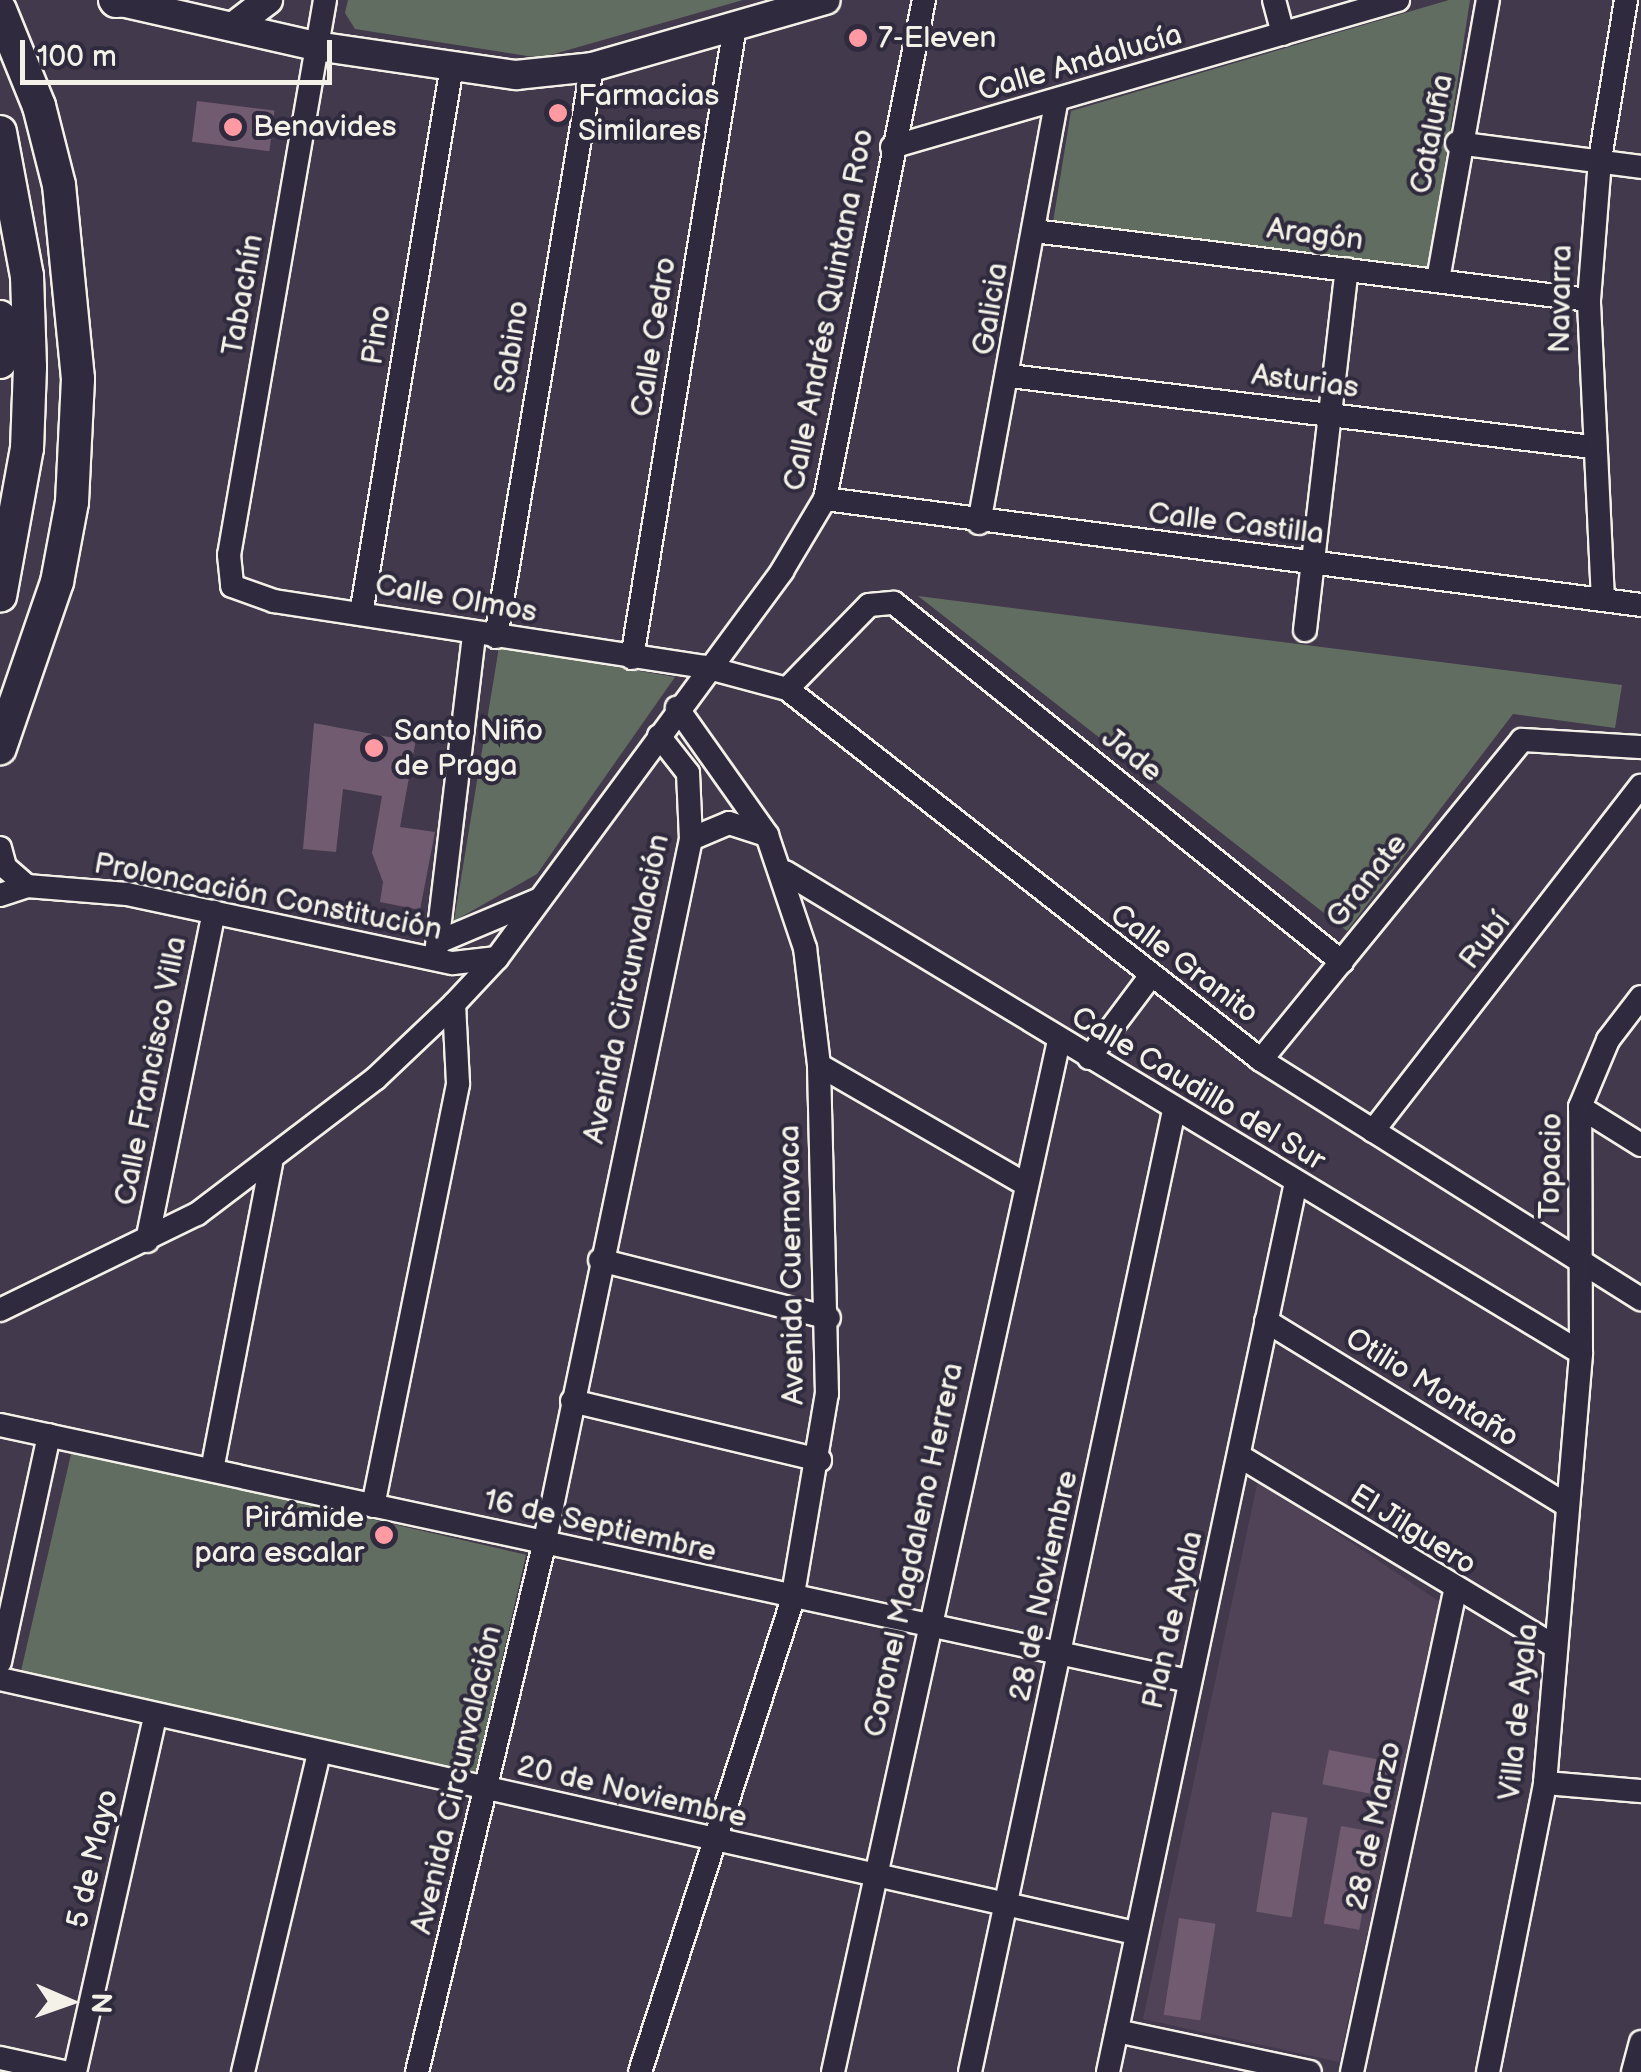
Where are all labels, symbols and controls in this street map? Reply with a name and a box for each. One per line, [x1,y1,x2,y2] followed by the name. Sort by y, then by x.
[974,17,1186,109] street label: Calle Andalucía
[25,20,338,82] scale bar
[878,20,996,56] place label: 7-Eleven
[847,27,869,49] marker: 7-Eleven
[37,39,117,75] text: 100 m
[1403,71,1461,197] street label: Cataluña
[578,78,719,148] place label: Farmacias Similares
[547,102,569,124] marker: Farmacias Similares
[253,109,396,145] place label: Benavides
[222,116,244,138] marker: Benavides
[776,126,882,494] street label: Calle Andrés Quintana Roo
[1265,211,1365,259] street label: Aragón
[215,232,271,358] street label: Tabachín
[1542,244,1580,354] street label: Navarra
[624,255,684,419] street label: Calle Cedro
[966,260,1016,358] street label: Galicia
[487,298,537,396] street label: Sabino
[355,303,399,367] street label: Pino
[1249,358,1361,406] street label: Asturias
[1146,495,1326,553] street label: Calle Castilla
[372,567,540,631] street label: Calle Olmos
[394,713,543,784] place label: Santo Niño de Praga
[1095,720,1169,790] street label: Jade
[363,737,385,759] marker: Santo Niño de Praga
[1319,827,1415,935] street label: Granate
[577,831,677,1147] street label: Avenida Circunvalación
[91,846,445,948] street label: Proloncación Constitución
[1103,897,1265,1031] street label: Calle Granito
[1452,905,1518,977] street label: Rubí
[107,933,195,1209] street label: Calle Francisco Villa
[1064,999,1332,1179] street label: Calle Caudillo del Sur
[1532,1113,1570,1219] street label: Topacio
[772,1125,812,1405] street label: Avenida Cuernavaca
[1339,1321,1525,1455] street label: Otilio Montaño
[857,1360,971,1740] street label: Coronel Magdaleno Herrera
[1002,1467,1086,1705] street label: 28 de Noviembre
[1343,1477,1483,1583] street label: El Jilguero
[480,1482,720,1570] street label: 16 de Septiembre
[194,1500,364,1570] place label: Pirámide para escalar
[373,1524,395,1546] marker: Pirámide para escalar
[1135,1528,1211,1712] street label: Plan de Ayala
[404,1622,510,1938] street label: Avenida Circunvalación
[1492,1622,1546,1802] street label: Villa de Ayala
[1339,1738,1409,1914] street label: 28 de Marzo
[513,1748,751,1836] street label: 20 de Noviembre
[60,1786,126,1932] street label: 5 de Mayo
[20,1952,120,2052] north arrow
[84,1992,117,2014] text: N

